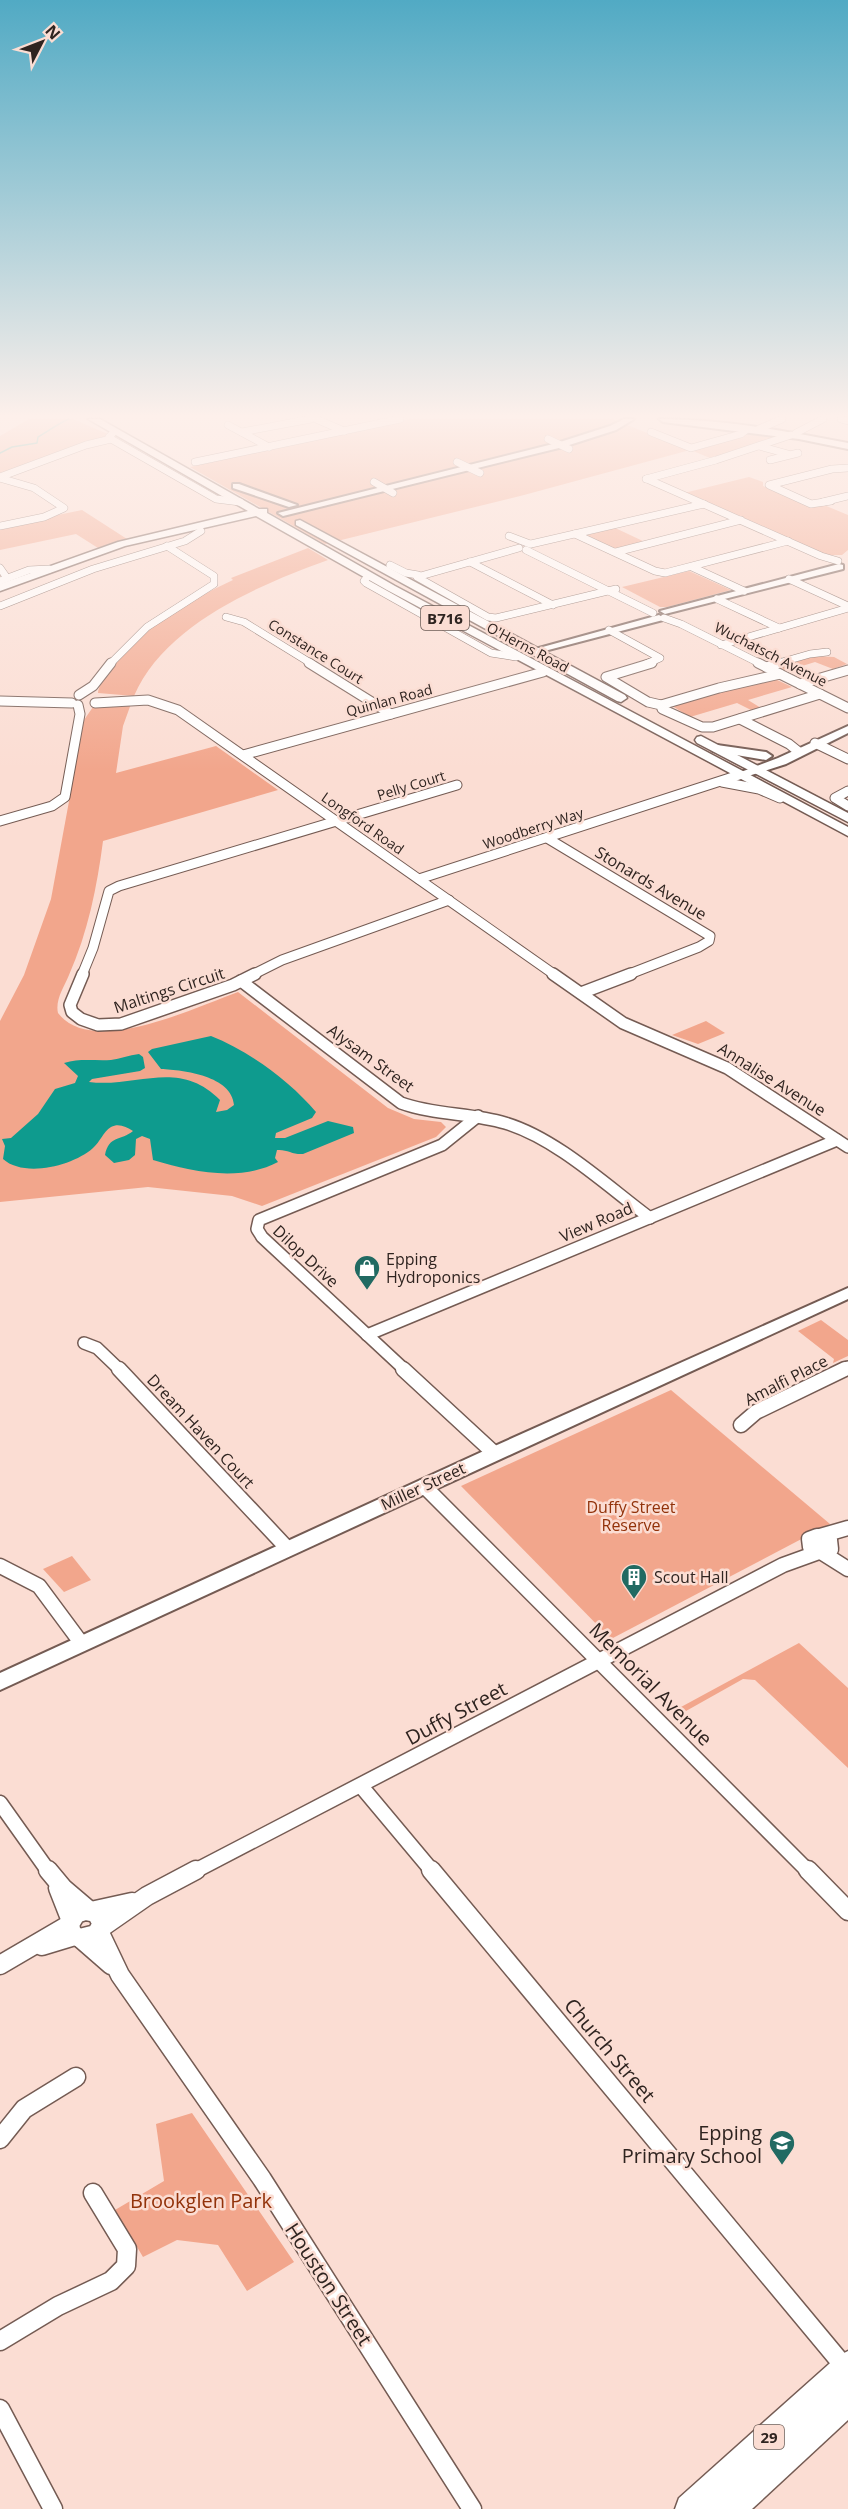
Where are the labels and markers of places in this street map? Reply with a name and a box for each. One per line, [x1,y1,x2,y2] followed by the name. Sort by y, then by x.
[386,1248,480,1288] place label: Epping Hydroponics
[352,1253,382,1291] shop icon: Epping Hydroponics
[619,1562,649,1600] building icon: Scout Hall
[654,1566,729,1588] place label: Scout Hall
[622,2119,762,2169] place label: Epping Primary School
[767,2128,797,2166] school or university icon: Epping Primary School

